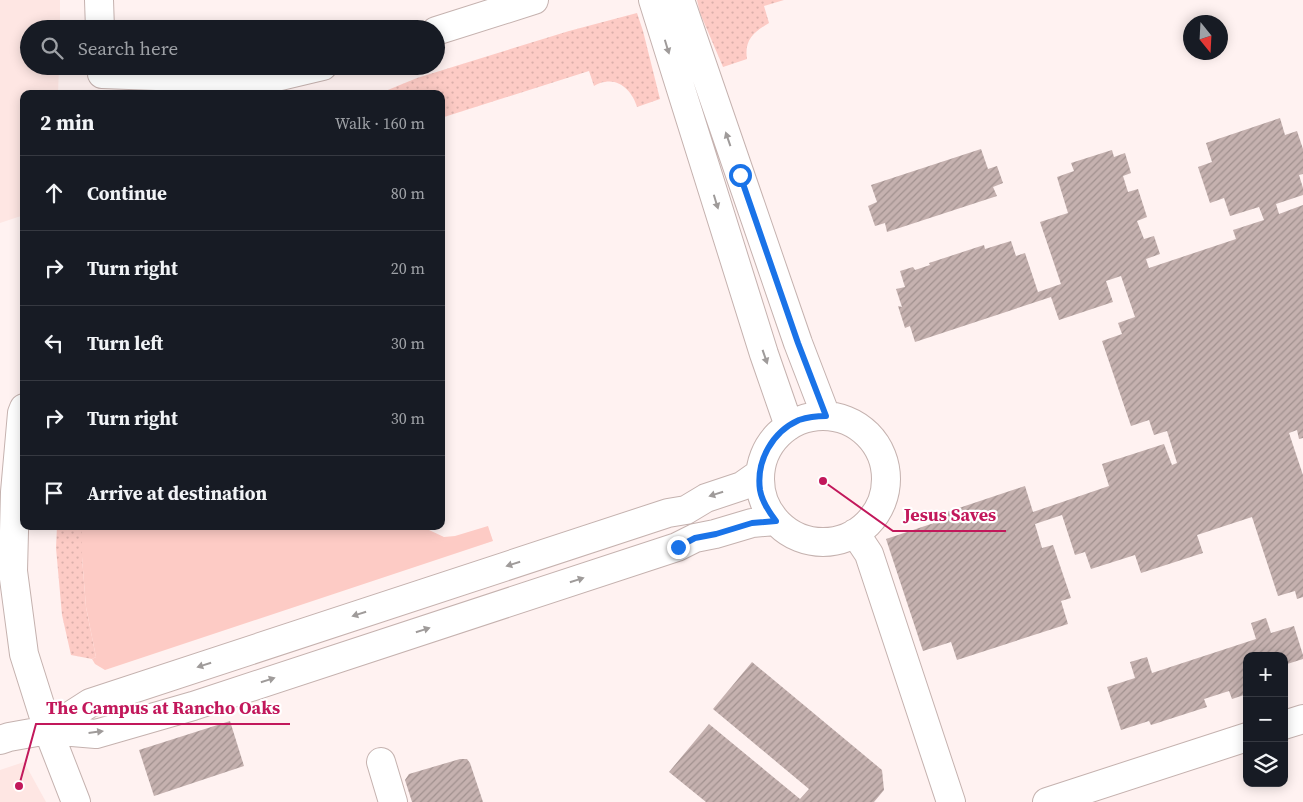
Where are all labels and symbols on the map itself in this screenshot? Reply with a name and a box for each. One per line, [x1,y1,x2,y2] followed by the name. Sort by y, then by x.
[1183,15,1228,60] north arrow
[664,39,672,54] one-way arrow
[724,131,732,146] one-way arrow
[729,164,752,187] route start
[713,194,720,209] one-way arrow
[762,349,769,364] one-way arrow
[708,491,723,499] one-way arrow
[893,498,1006,531] callout: Jesus Saves
[903,502,996,527] text: Jesus Saves
[667,536,690,559] route end
[505,560,520,568] one-way arrow
[570,575,585,583] one-way arrow
[351,611,366,618] one-way arrow
[415,626,430,633] one-way arrow
[197,661,212,669] one-way arrow
[261,676,276,684] one-way arrow
[36,691,290,724] callout: The Campus at Rancho Oaks
[46,695,280,720] text: The Campus at Rancho Oaks
[89,728,105,736] one-way arrow

